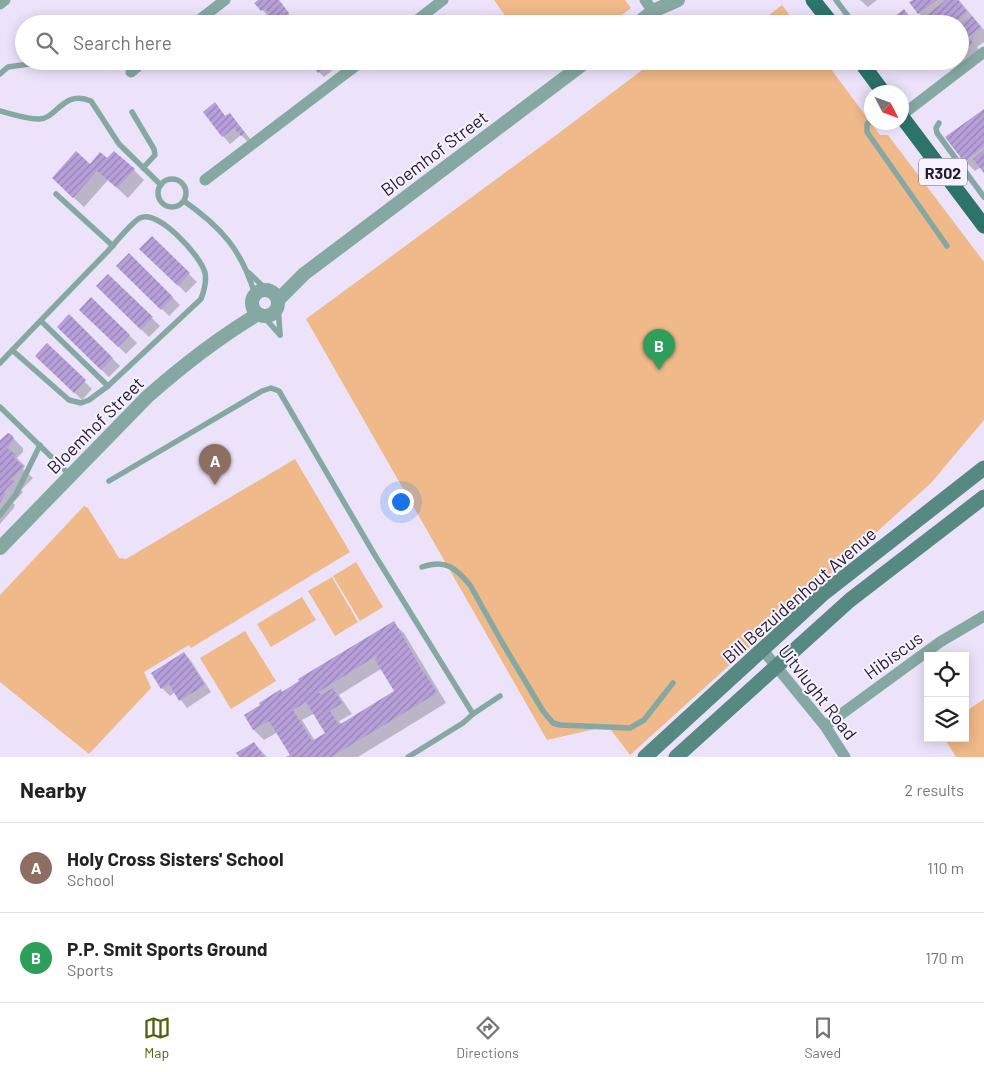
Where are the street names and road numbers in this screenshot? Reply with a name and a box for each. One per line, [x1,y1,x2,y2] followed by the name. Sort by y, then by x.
[376,106,492,200] street label: Bloemhof Street
[919,158,967,186] road number: R302
[42,372,148,478] street label: Bloemhof Street
[718,522,880,668] street label: Bill Bezuidenhout Avenue
[859,626,927,684] street label: Hibiscus
[774,640,862,744] street label: Uitvlught Road

